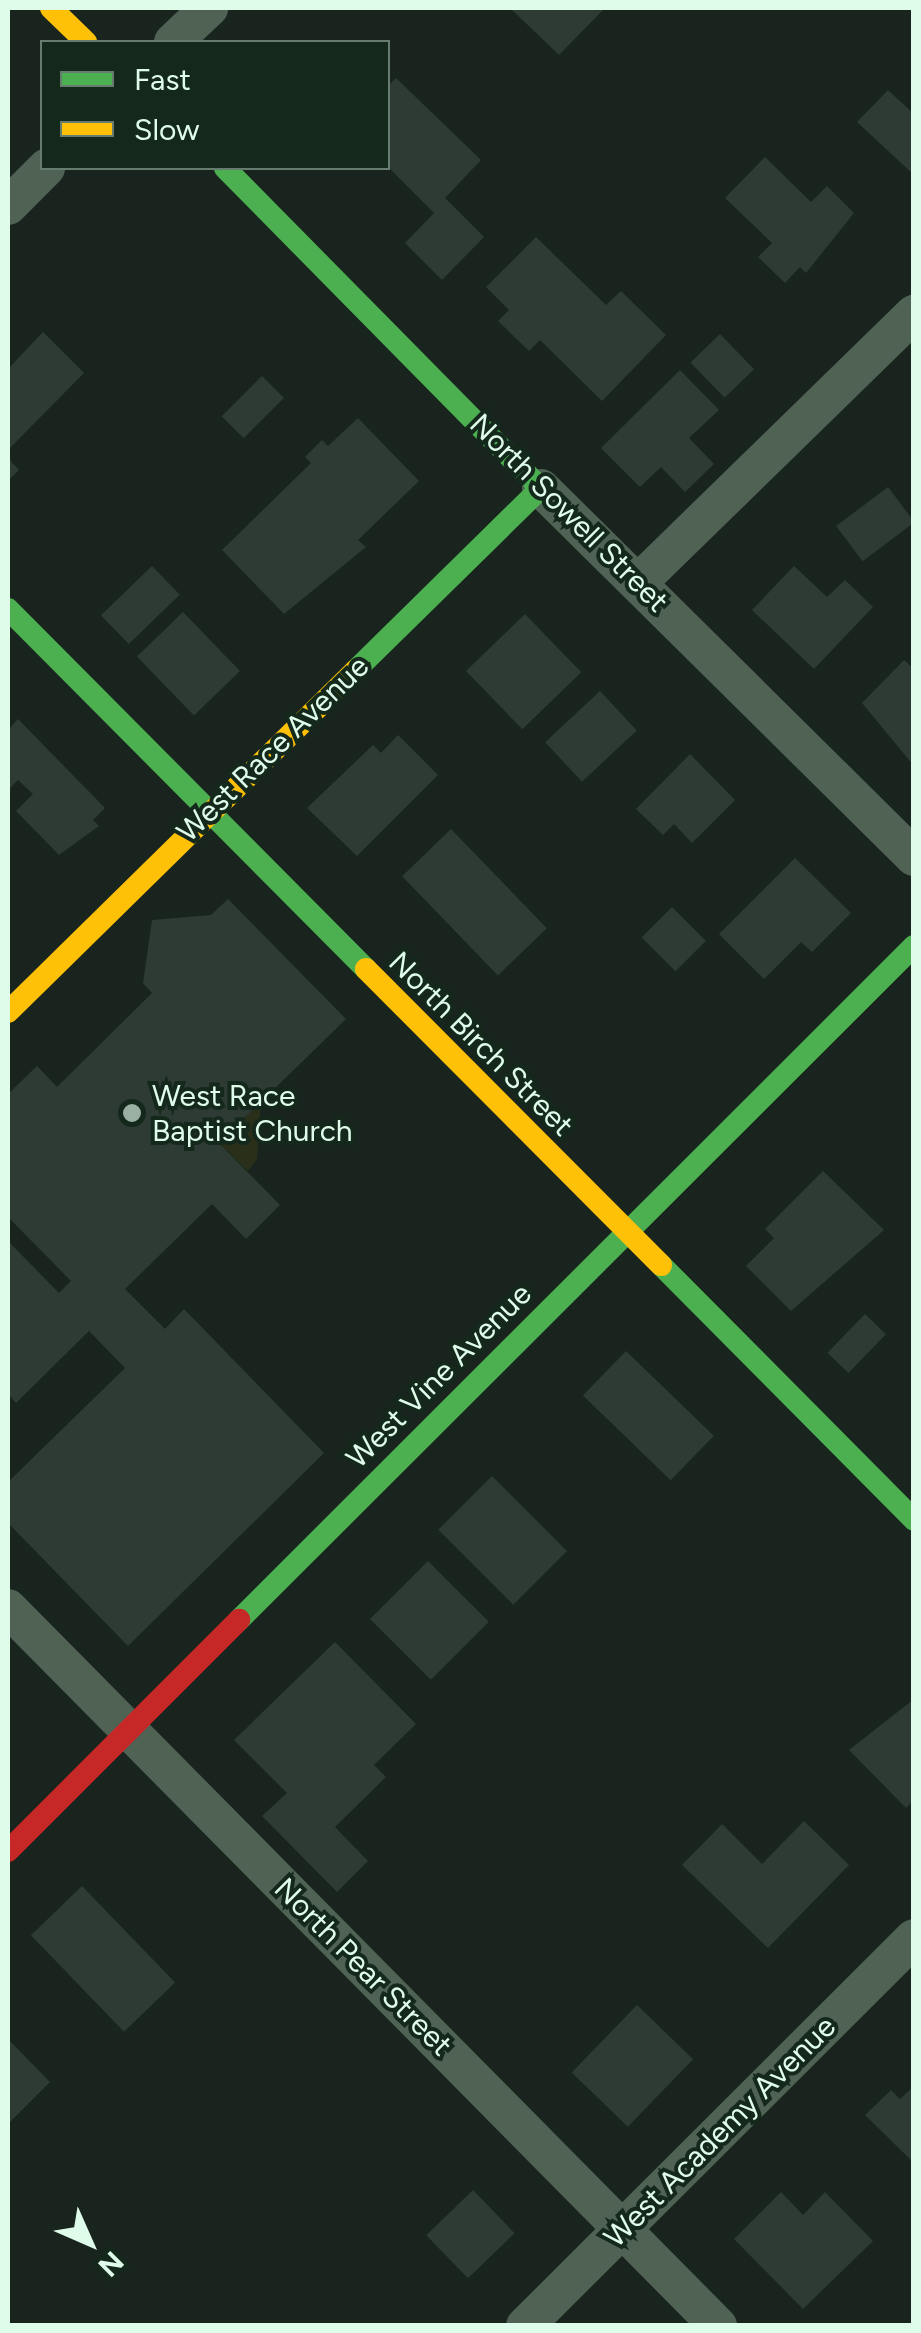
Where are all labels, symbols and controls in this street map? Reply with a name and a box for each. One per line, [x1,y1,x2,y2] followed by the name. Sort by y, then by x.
[40,40,390,170] legend
[134,61,191,98] text: Fast
[134,111,200,148] text: Slow
[462,406,676,620] street label: North Sowell Street
[170,648,376,850] street label: West Race Avenue
[381,944,581,1144] street label: North Birch Street
[152,1078,353,1148] place label: West Race Baptist Church
[121,1102,143,1124] marker: West Race Baptist Church
[339,1276,539,1476] street label: West Vine Avenue
[267,1871,459,2063] street label: North Pear Street
[597,2009,843,2255] street label: West Academy Avenue
[40,2193,140,2293] north arrow
[92,2245,131,2284] text: N

